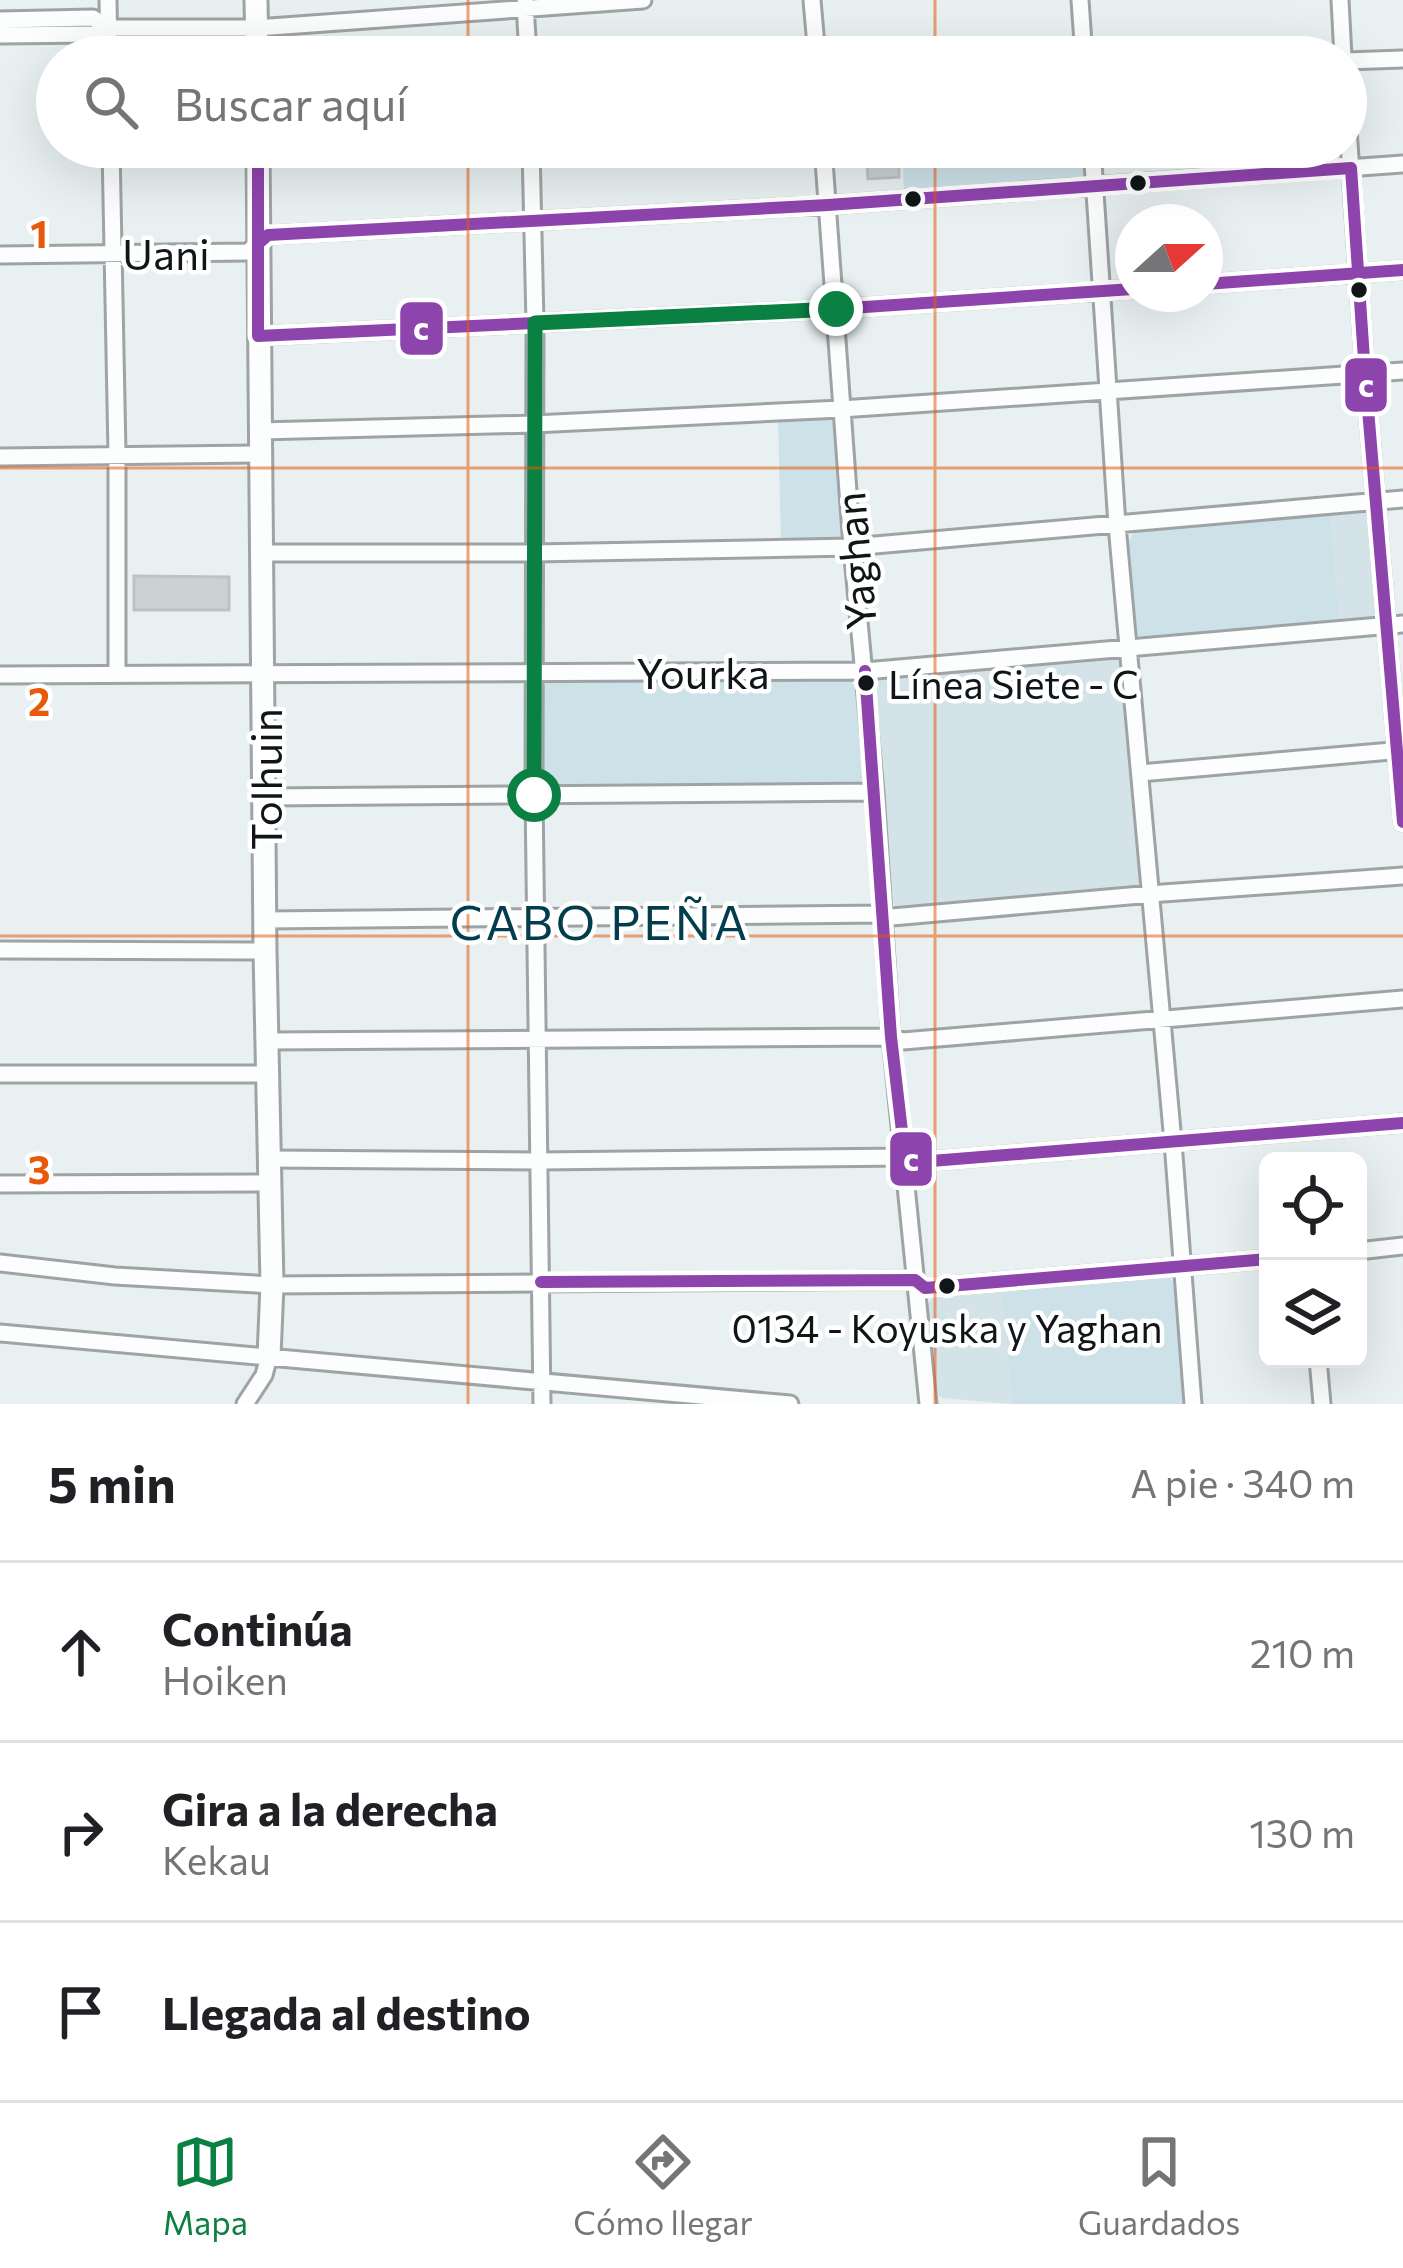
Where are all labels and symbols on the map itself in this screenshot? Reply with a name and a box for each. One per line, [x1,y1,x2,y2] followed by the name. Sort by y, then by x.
[1127,172,1149,194] unlabelled marker
[902,188,924,210] unlabelled marker
[1115,204,1223,312] north arrow
[30,208,48,256] text: 1
[122,227,210,279] street label: Uani
[1348,279,1370,301] unlabelled marker
[809,282,863,336] route end
[398,300,445,357] line badge: c
[413,306,429,347] text: c
[1343,356,1389,414] line badge: c
[1358,363,1374,404] text: c
[822,490,886,632] street label: Yaghan
[636,646,770,698] street label: Yourka
[888,659,1139,707] place label: Línea Siete - C
[855,672,877,694] marker: Línea Siete - C
[28,676,50,724] text: 2
[239,708,291,850] street label: Tolhuin
[507,768,561,822] route start
[450,891,750,950] district label: CABO PEÑA
[888,1130,934,1188] line badge: c
[903,1137,919,1178] text: c
[28,1144,50,1192] text: 3
[936,1275,958,1297] marker: 0134 - Koyuska y Yaghan
[731,1303,1163,1351] place label: 0134 - Koyuska y Yaghan

